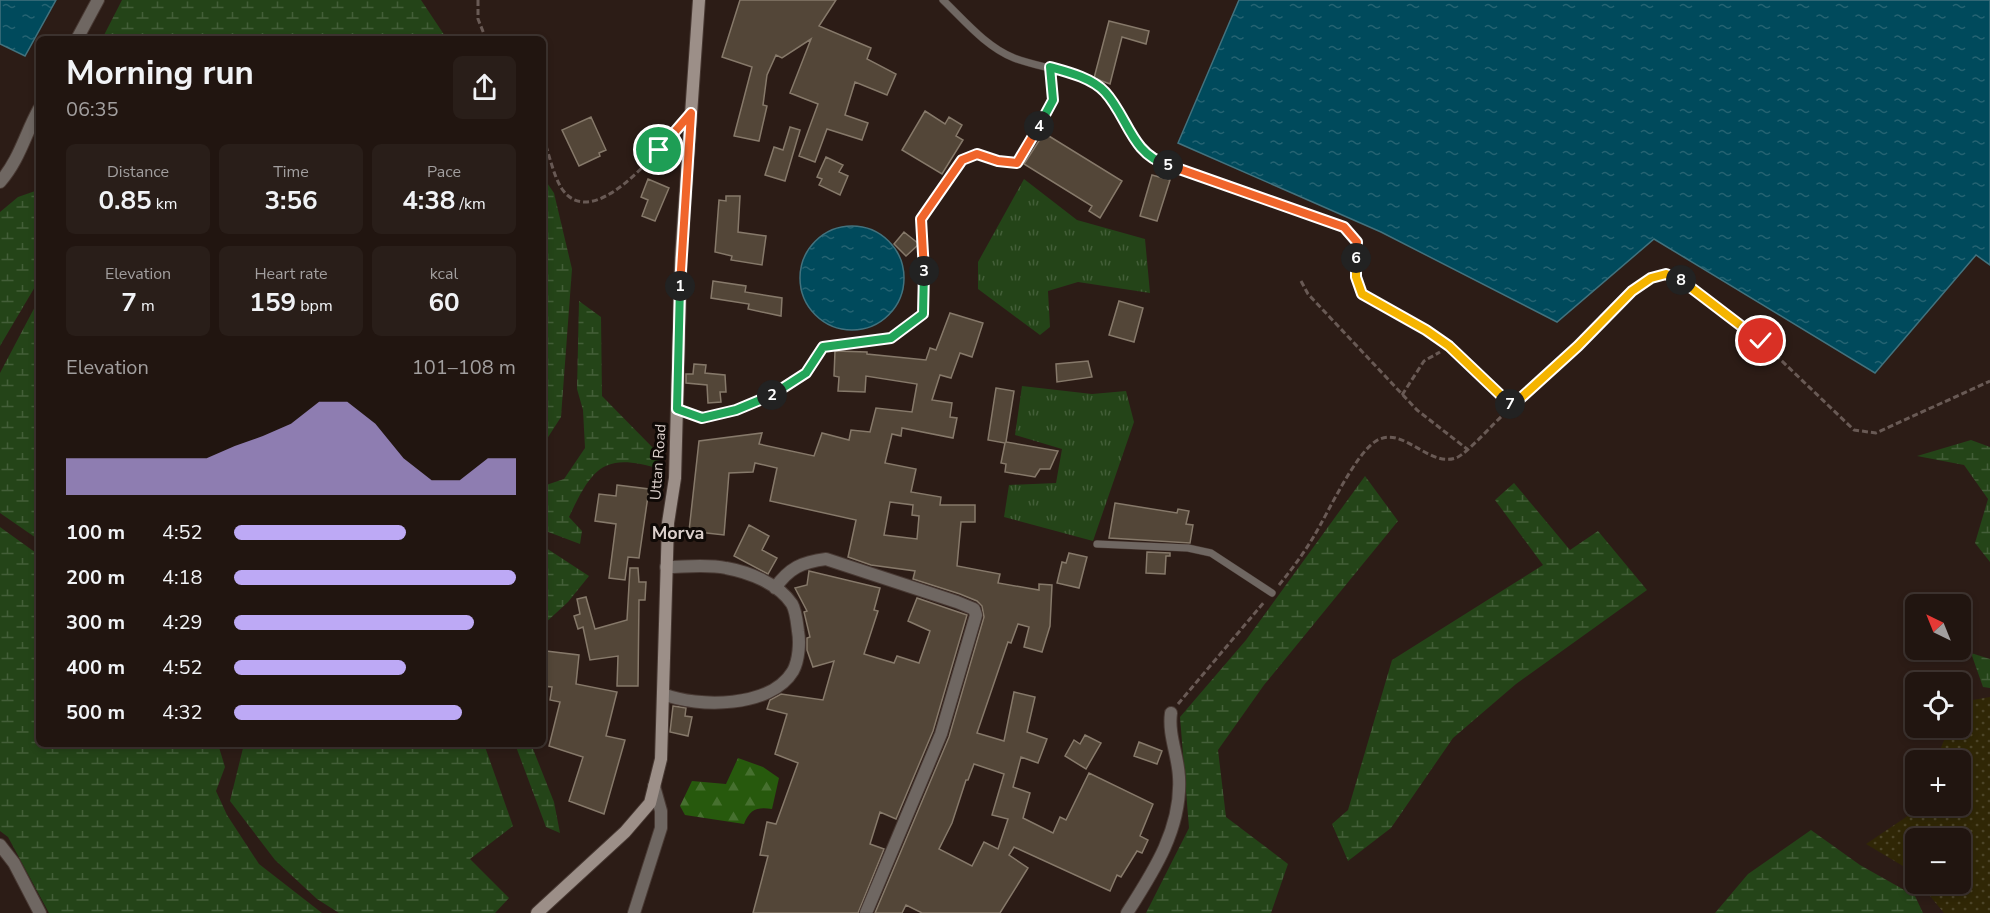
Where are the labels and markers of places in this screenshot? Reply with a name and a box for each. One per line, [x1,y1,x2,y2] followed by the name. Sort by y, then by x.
[1024,111,1054,141] pin: 4
[633,124,684,175] pin
[1153,150,1183,180] pin: 5
[1341,243,1371,273] pin: 6
[909,256,939,286] pin: 3
[1666,265,1696,295] pin: 8
[665,271,695,301] pin: 1
[1735,315,1786,366] pin
[757,380,787,410] pin: 2
[1495,389,1525,419] pin: 7

